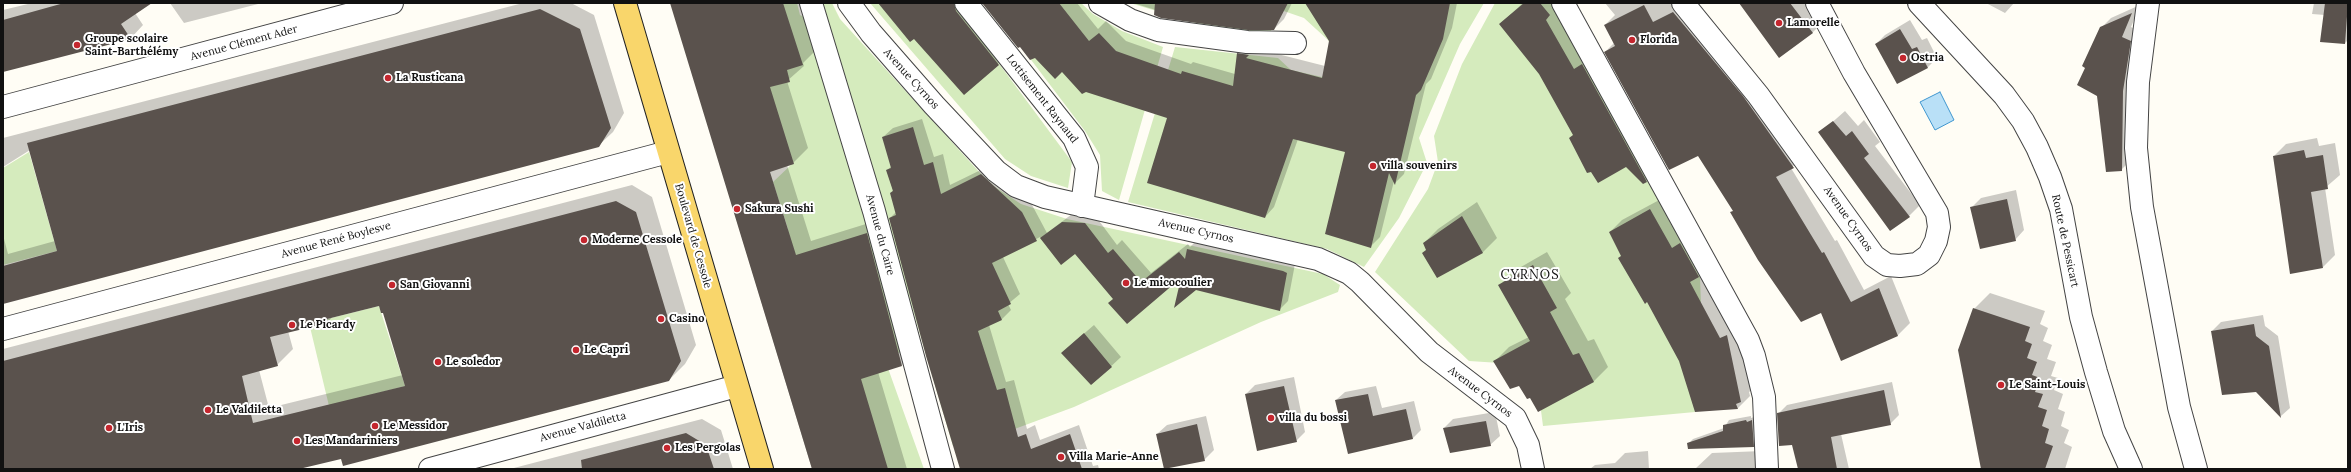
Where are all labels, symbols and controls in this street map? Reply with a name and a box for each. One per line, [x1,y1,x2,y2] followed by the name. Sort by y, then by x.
[1787,16,1840,30] place label: Lamorelle
[1774,18,1784,28] marker: Lamorelle
[189,22,299,64] street label: Avenue Clément Ader
[85,32,178,58] place label: Groupe scolaire Saint-Barthélémy
[1640,33,1677,47] place label: Florida
[1627,35,1637,45] marker: Florida
[72,40,82,50] marker: Groupe scolaire Saint-Barthélémy
[880,46,942,112] street label: Avenue Cyrnos
[1911,51,1944,65] place label: Ostria
[1003,52,1081,146] street label: Lottisement Raynaud
[1898,53,1908,63] marker: Ostria
[396,71,463,85] place label: La Rusticana
[383,73,393,83] marker: La Rusticana
[1381,159,1457,173] place label: villa souvenirs
[1368,161,1378,171] marker: villa souvenirs
[672,182,714,290] street label: Boulevard de Cessole
[1821,184,1875,254] street label: Avenue Cyrnos
[863,193,897,277] street label: Avenue du Caire
[2049,193,2081,289] street label: Route de Pessicart
[745,202,814,216] place label: Sakura Sushi
[732,204,742,214] marker: Sakura Sushi
[1157,216,1235,246] street label: Avenue Cyrnos
[280,219,392,261] street label: Avenue René Boylesve
[592,233,682,247] place label: Moderne Cessole
[579,235,589,245] marker: Moderne Cessole
[1500,267,1560,283] district label: CYRNOS
[1134,276,1212,290] place label: Le micocoulier
[400,278,470,292] place label: San Giovanni
[1121,278,1131,288] marker: Le micocoulier
[387,280,397,290] marker: San Giovanni
[669,312,705,326] place label: Casino
[656,314,666,324] marker: Casino
[300,318,355,332] place label: Le Picardy
[287,320,297,330] marker: Le Picardy
[584,343,628,357] place label: Le Capri
[571,345,581,355] marker: Le Capri
[446,355,500,369] place label: Le soledor
[433,357,443,367] marker: Le soledor
[1445,364,1515,420] street label: Avenue Cyrnos
[2009,378,2085,392] place label: Le Saint-Louis
[1996,380,2006,390] marker: Le Saint-Louis
[216,403,282,417] place label: Le Valdiletta
[203,405,213,415] marker: Le Valdiletta
[538,409,628,445] street label: Avenue Valdiletta
[1279,411,1347,425] place label: villa du bossi
[1266,413,1276,423] marker: villa du bossi
[383,419,447,433] place label: Le Messidor
[117,421,143,435] place label: L'Iris
[370,421,380,431] marker: Le Messidor
[104,423,114,433] marker: L'Iris
[305,434,397,448] place label: Les Mandariniers
[292,436,302,446] marker: Les Mandariniers
[675,441,741,455] place label: Les Pergolas
[662,443,672,453] marker: Les Pergolas
[1069,450,1159,464] place label: Villa Marie-Anne
[1056,452,1066,462] marker: Villa Marie-Anne

